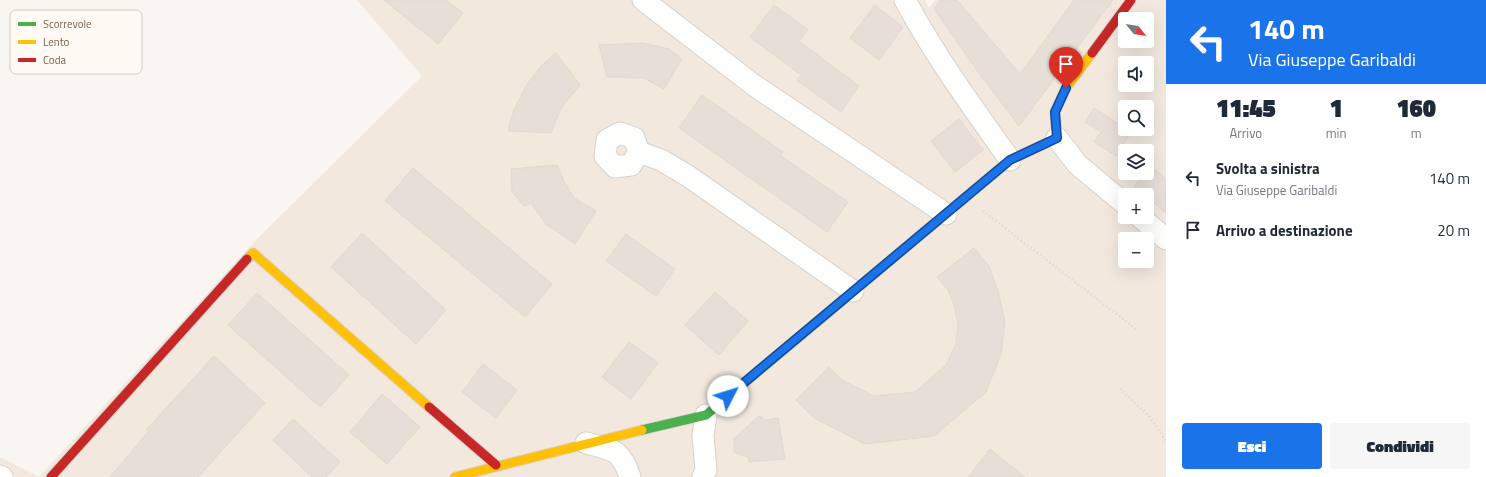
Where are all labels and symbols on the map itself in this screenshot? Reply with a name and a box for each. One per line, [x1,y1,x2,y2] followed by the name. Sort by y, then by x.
[10,10,142,74] legend
[1118,12,1154,48] north arrow
[43,16,92,32] text: Scorrevole
[43,34,70,50] text: Lento
[1049,47,1083,88] pin
[43,52,67,68] text: Coda
[707,375,749,417] position arrow

